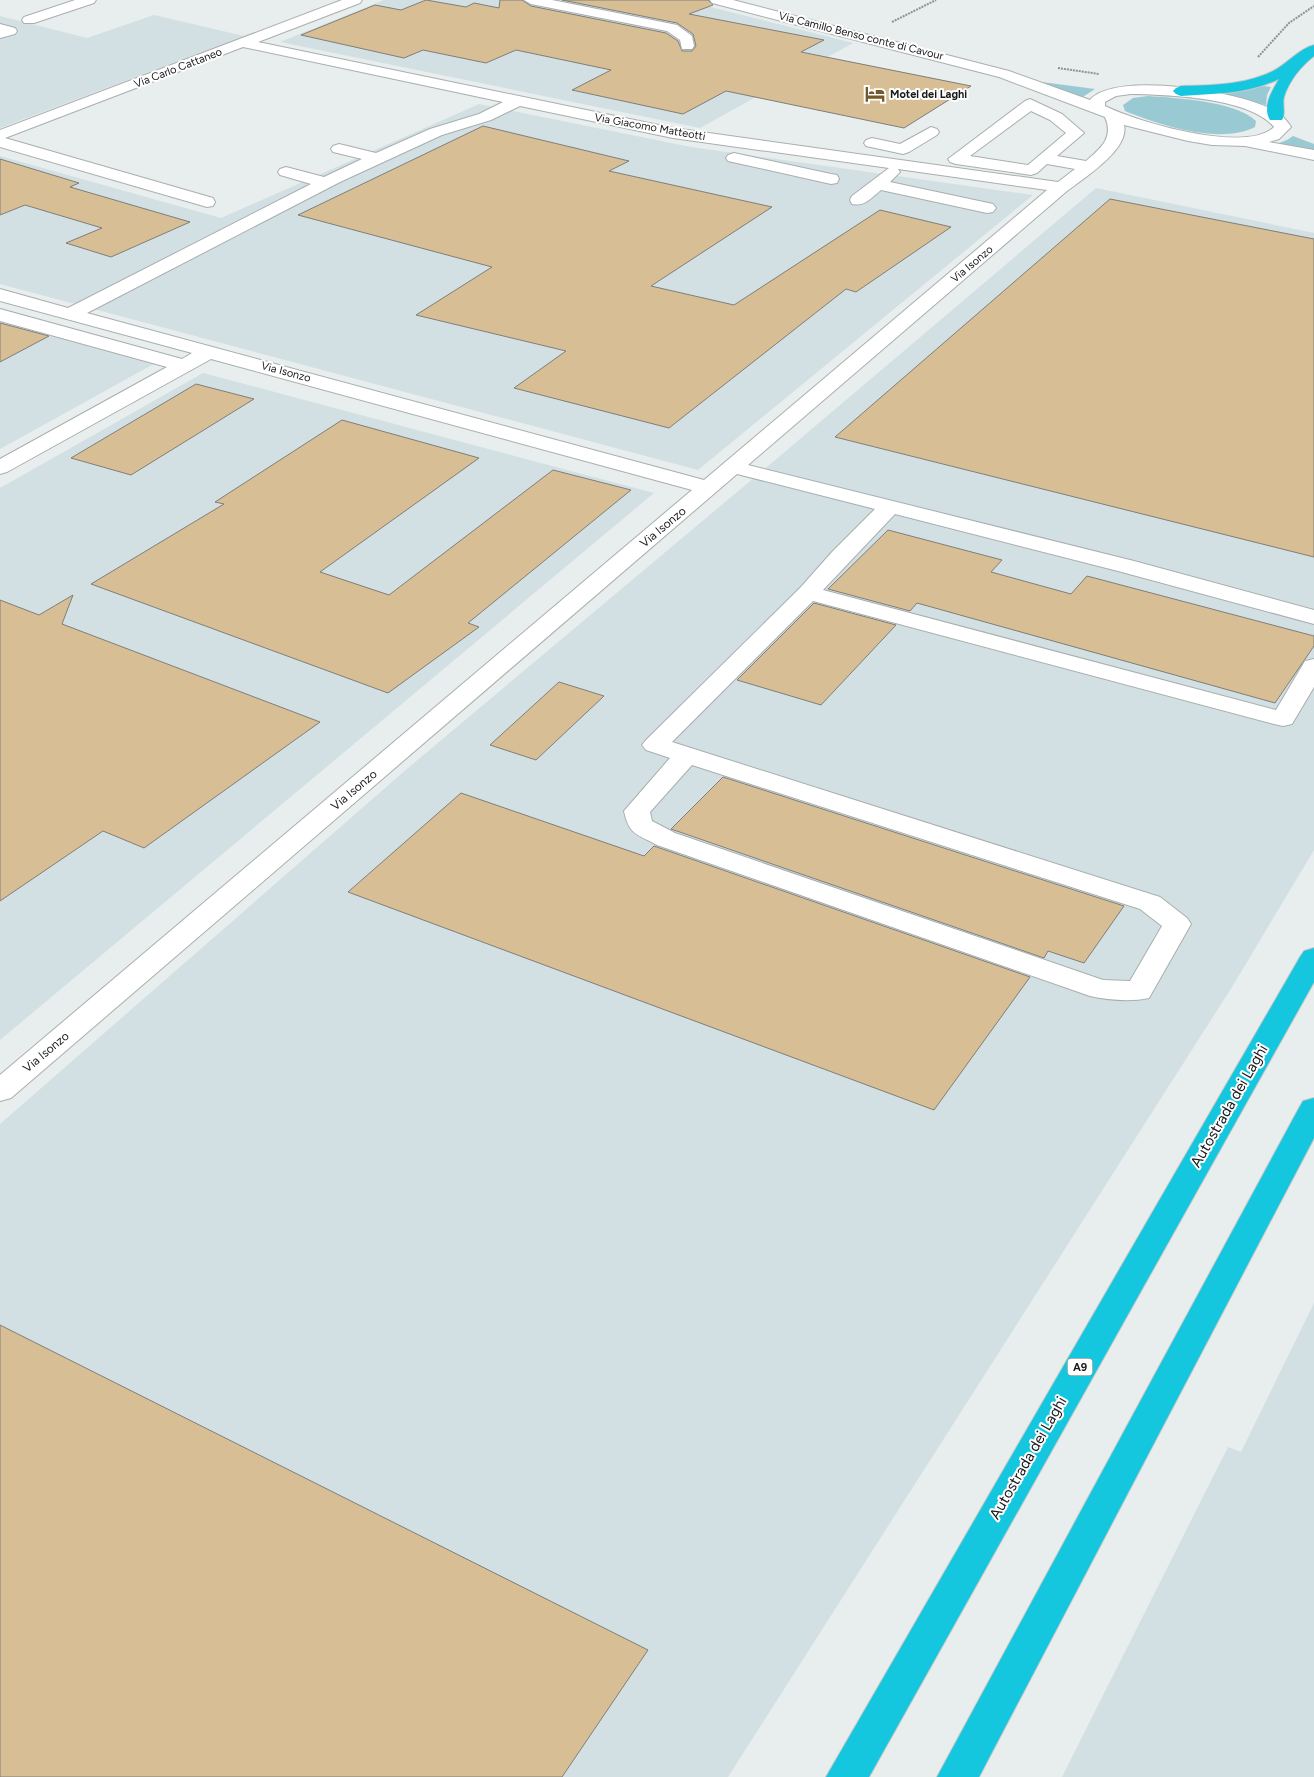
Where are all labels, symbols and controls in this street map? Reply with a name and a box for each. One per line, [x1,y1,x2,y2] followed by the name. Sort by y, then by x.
[777,9,945,63] street label: Via Camillo Benso conte di Cavour
[132,45,224,91] street label: Via Carlo Cattaneo
[864,83,886,105] hotel icon: Motel dei Laghi
[890,88,967,101] place label: Motel dei Laghi
[594,111,706,143] street label: Via Giacomo Matteotti
[948,243,996,285] street label: Via Isonzo
[260,359,312,385] street label: Via Isonzo
[637,504,689,550] street label: Via Isonzo
[328,767,380,813] street label: Via Isonzo
[20,1029,72,1075] street label: Via Isonzo
[1187,1041,1271,1171] street label: Autostrada dei Laghi
[1068,1358,1092,1375] road number: A9
[986,1393,1070,1523] street label: Autostrada dei Laghi

